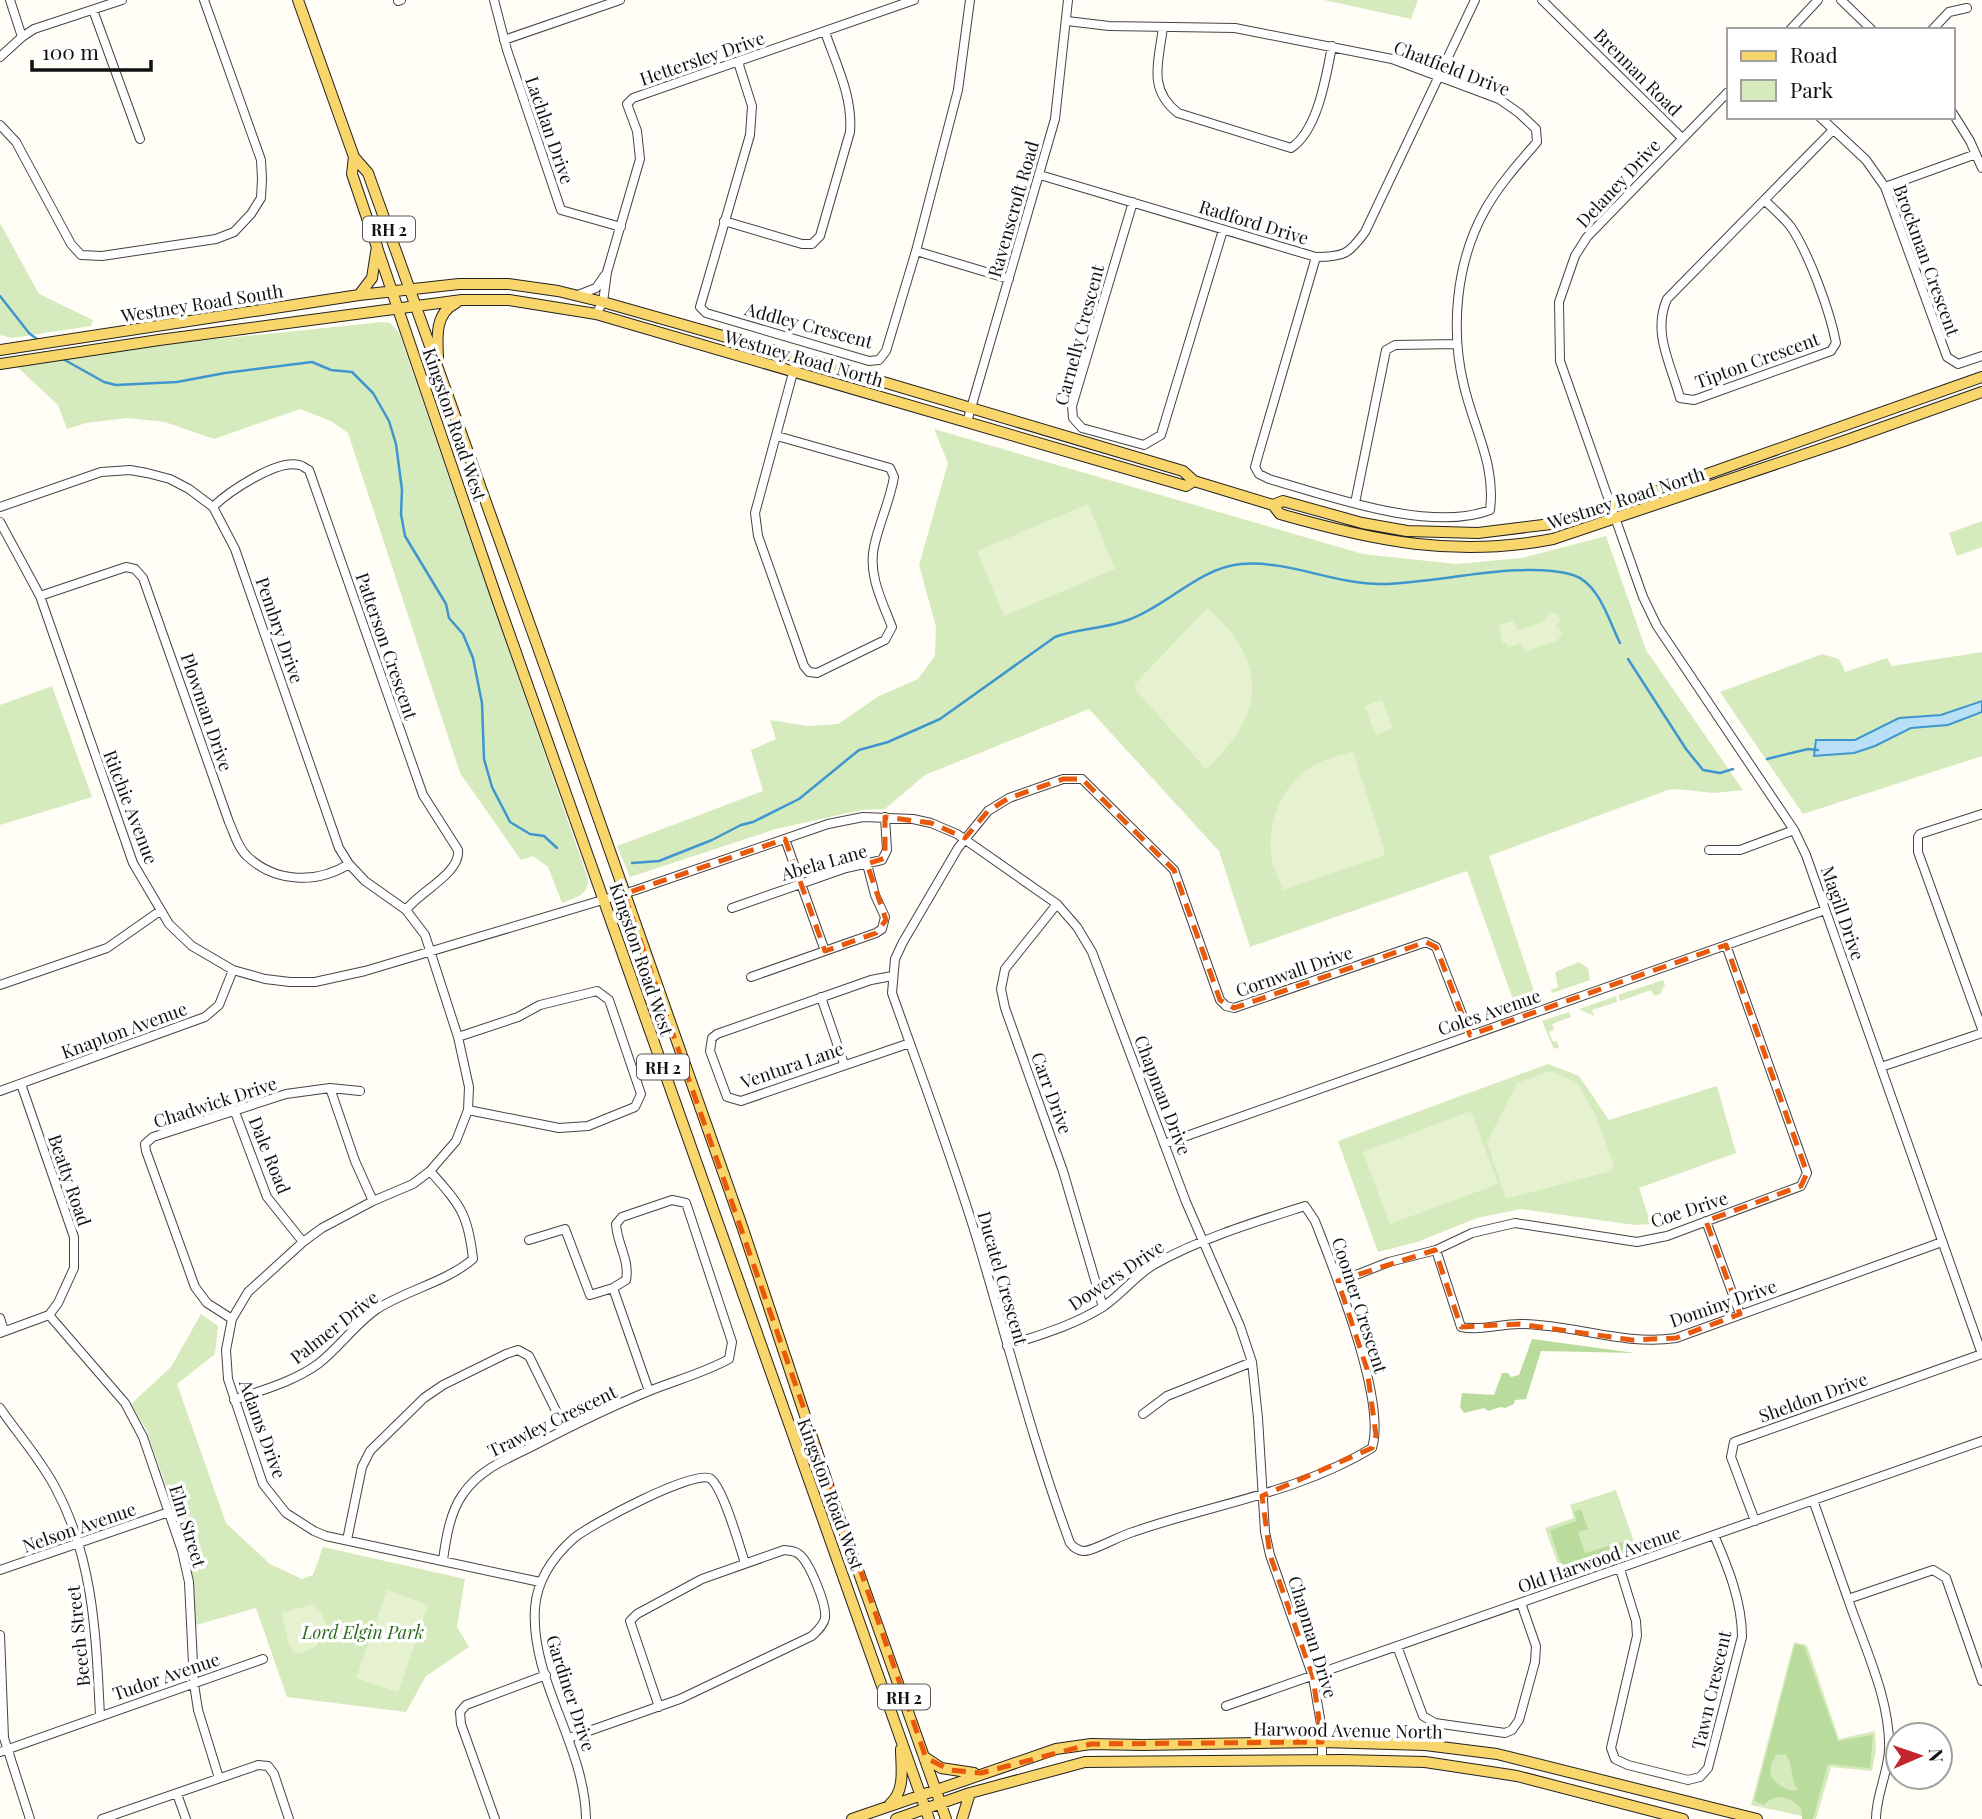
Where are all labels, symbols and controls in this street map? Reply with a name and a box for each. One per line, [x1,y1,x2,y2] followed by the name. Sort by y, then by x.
[1589,23,1687,121] street label: Brennan Road
[636,25,768,91] street label: Hettersley Drive
[32,28,150,72] scale bar
[1727,28,1954,119] legend
[1390,35,1514,101] street label: Chatfield Drive
[42,37,99,65] text: 100 m
[1790,40,1838,68] text: Road
[520,73,580,187] street label: Lachlan Drive
[1790,75,1834,103] text: Park
[1571,133,1665,233] street label: Delaney Drive
[982,137,1044,280] street label: Ravenscroft Road
[1888,181,1966,340] street label: Brockman Crescent
[1196,194,1312,250] street label: Radford Drive
[363,216,415,242] road number: RH 2
[1049,261,1109,408] street label: Carnelly Crescent
[118,278,285,328] street label: Westney Road South
[741,296,876,354] street label: Addley Crescent
[721,324,887,392] street label: Westney Road North
[1692,326,1823,394] street label: Tipton Crescent
[418,344,493,504] street label: Kingston Road West
[1543,461,1708,535] street label: Westney Road North
[351,569,424,723] street label: Patterson Crescent
[251,574,309,686] street label: Pembry Drive
[176,650,238,774] street label: Plowman Drive
[98,747,164,867] street label: Ritchie Avenue
[777,838,870,886] street label: Abela Lane
[1816,863,1870,963] street label: Magill Drive
[605,879,680,1039] street label: Kingston Road West
[1232,940,1356,1002] street label: Cornwall Drive
[1434,983,1544,1041] street label: Coles Avenue
[58,996,190,1064] street label: Knapton Avenue
[1129,1032,1197,1158] street label: Chapman Drive
[736,1036,847,1094] street label: Ventura Lane
[1026,1049,1078,1137] street label: Carr Drive
[637,1054,689,1079] road number: RH 2
[150,1071,280,1133] street label: Chadwick Drive
[244,1113,297,1198] street label: Dale Road
[43,1131,97,1229] street label: Beatty Road
[1647,1185,1731,1233] street label: Coe Drive
[972,1208,1034,1348] street label: Ducatel Crescent
[1064,1234,1168,1316] street label: Dowers Drive
[1327,1234,1393,1377] street label: Coomer Crescent
[1666,1273,1780,1333] street label: Dominy Drive
[285,1285,383,1369] street label: Palmer Drive
[1755,1366,1871,1428] street label: Sheldon Drive
[234,1375,292,1482] street label: Adams Drive
[484,1379,621,1463] street label: Trawley Crescent
[792,1415,870,1574] street label: Kingston Road West
[164,1482,212,1571] street label: Elm Street
[19,1496,139,1558] street label: Nelson Avenue
[1514,1520,1684,1598] street label: Old Harwood Avenue
[1283,1573,1343,1701] street label: Chapman Drive
[61,1584,95,1688] street label: Beech Street
[301,1620,424,1644] park label: Lord Elgin Park
[1686,1628,1736,1752] street label: Tawn Crescent
[541,1632,601,1754] street label: Gardiner Drive
[109,1646,223,1706] street label: Tudor Avenue
[878,1684,930,1709] road number: RH 2
[1253,1716,1443,1744] street label: Harwood Avenue North
[1884,1721,1954,1791] north arrow
[1924,1748,1950,1763] text: N

